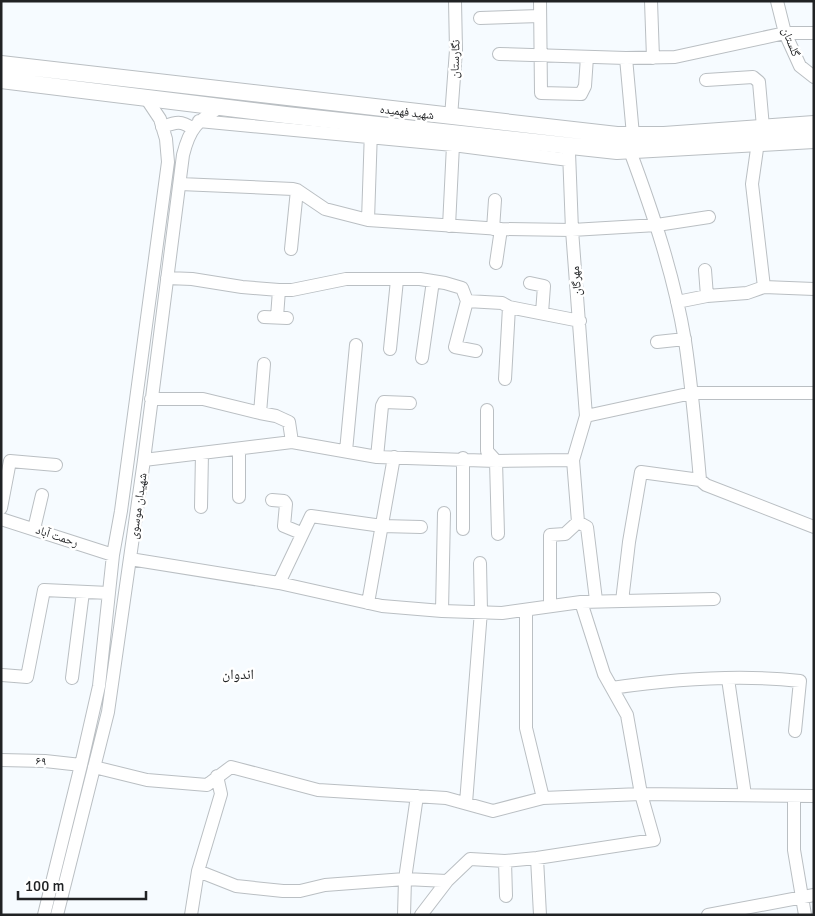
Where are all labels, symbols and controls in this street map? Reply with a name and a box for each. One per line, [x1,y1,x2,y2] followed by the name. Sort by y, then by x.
[778,25,803,59] street label: گلستان
[447,39,464,79] street label: نگارستان
[379,102,435,123] street label: شهید فهمیده
[568,265,585,297] street label: مهرگان
[126,472,151,540] street label: شهیدان موسوی
[34,523,80,550] street label: رحمت آباد
[222,666,254,683] district label: اندوان
[35,754,47,769] street label: ۶۹
[18,868,145,900] scale bar
[25,877,65,895] text: 100 m

